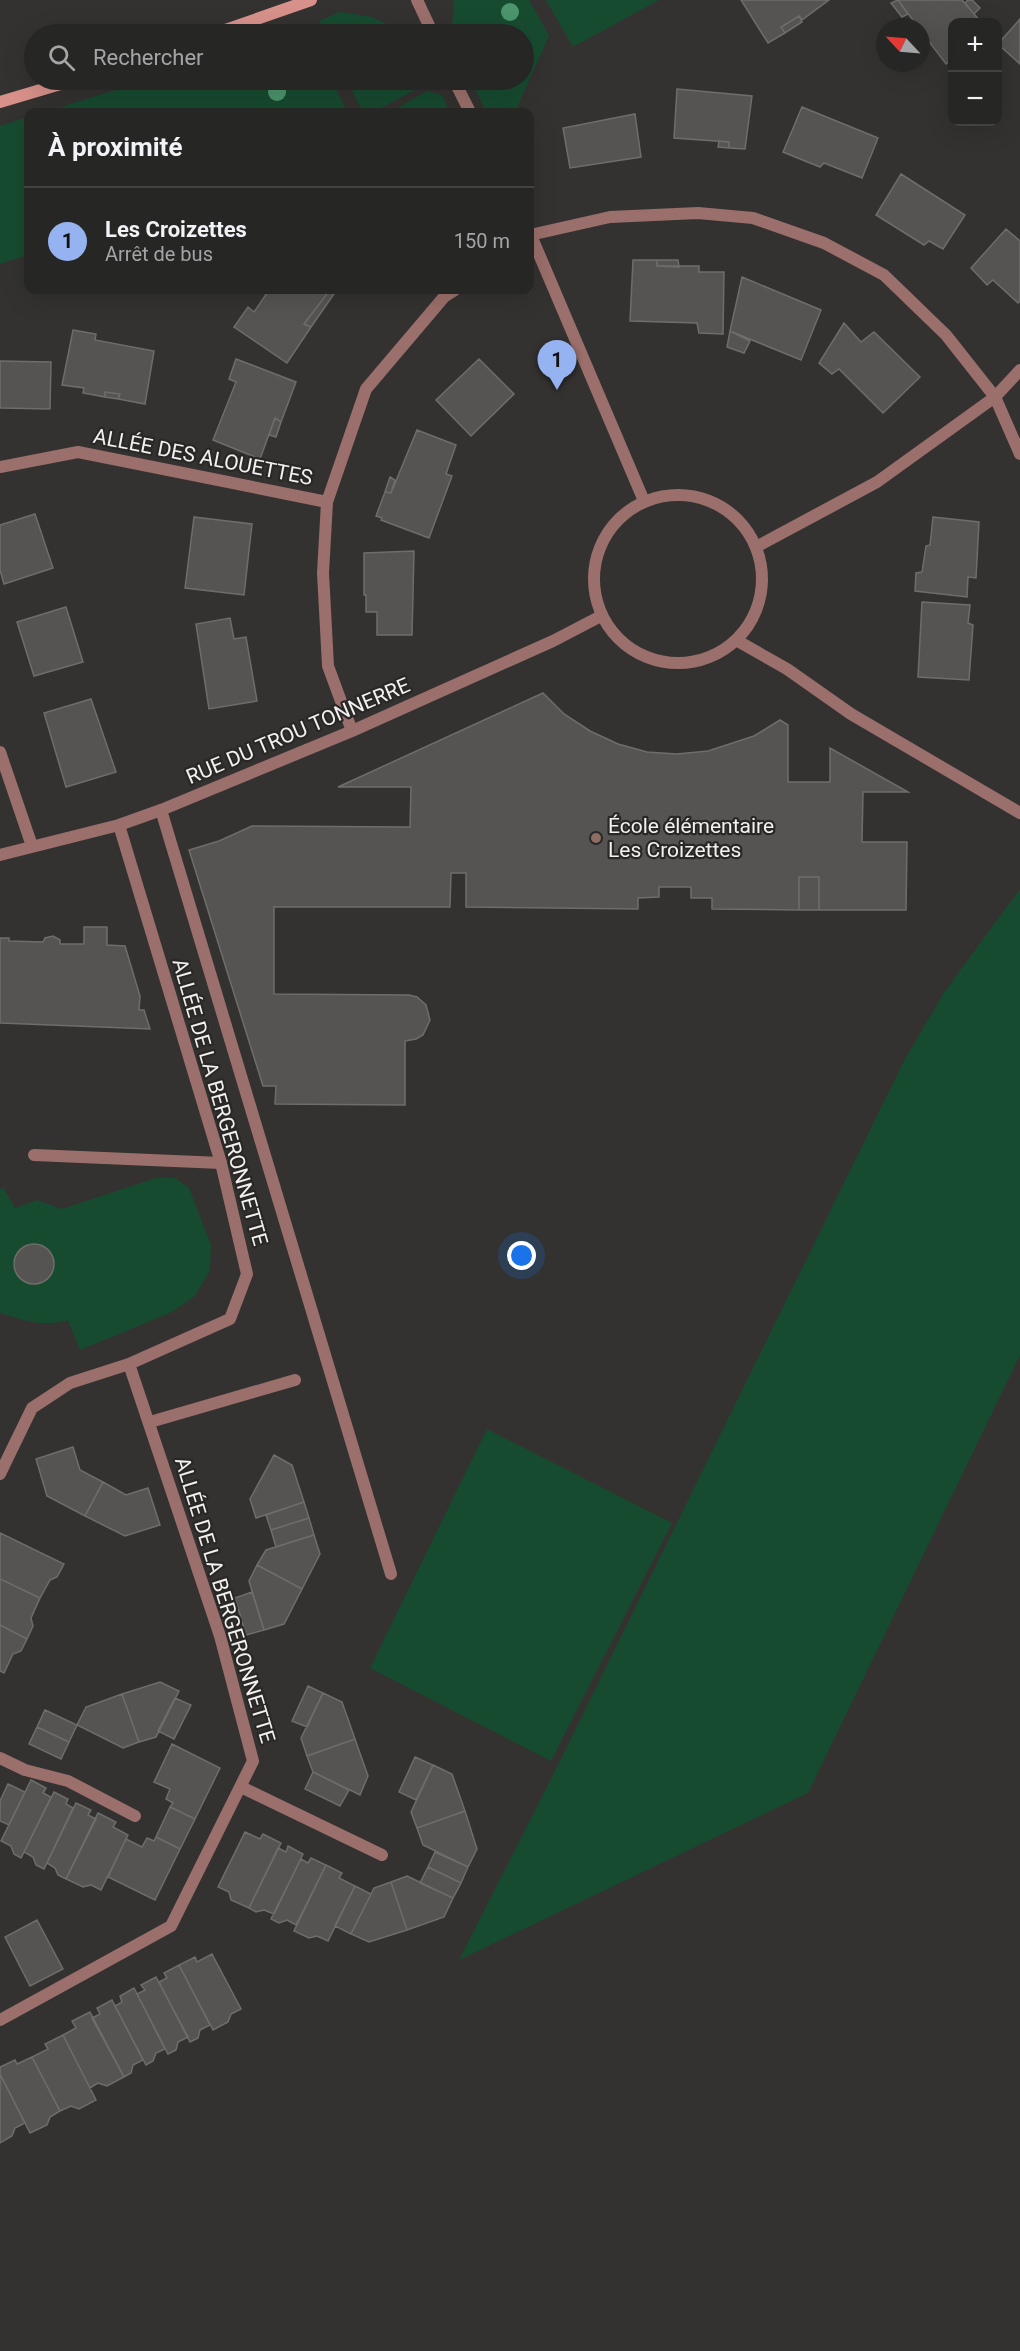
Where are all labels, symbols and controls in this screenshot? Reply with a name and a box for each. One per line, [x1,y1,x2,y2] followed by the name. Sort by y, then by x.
[876,18,930,72] north arrow
[948,18,1002,126] map controls
[948,18,1002,72] button: +
[24,24,534,90] search box
[45,41,78,74] icon: search
[93,45,204,70] text: Rechercher
[948,72,1002,126] button: −
[48,132,182,162] text: À proximité
[105,217,247,242] text: Les Croizettes
[62,229,73,253] text: 1
[454,229,510,253] text: 150 m
[105,242,213,266] text: Arrêt de bus
[538,340,576,390] pin: 1
[91,424,315,490] street label: ALLÉE DES ALOUETTES
[183,673,414,789] street label: RUE DU TROU TONNERRE
[608,814,774,862] place label: École élémentaire Les Croizettes
[589,831,603,845] marker: École élémentaire Les Croizettes
[167,956,273,1248] street label: ALLÉE DE LA BERGERONNETTE
[507,1241,536,1270] your location
[170,1454,280,1746] street label: ALLÉE DE LA BERGERONNETTE

